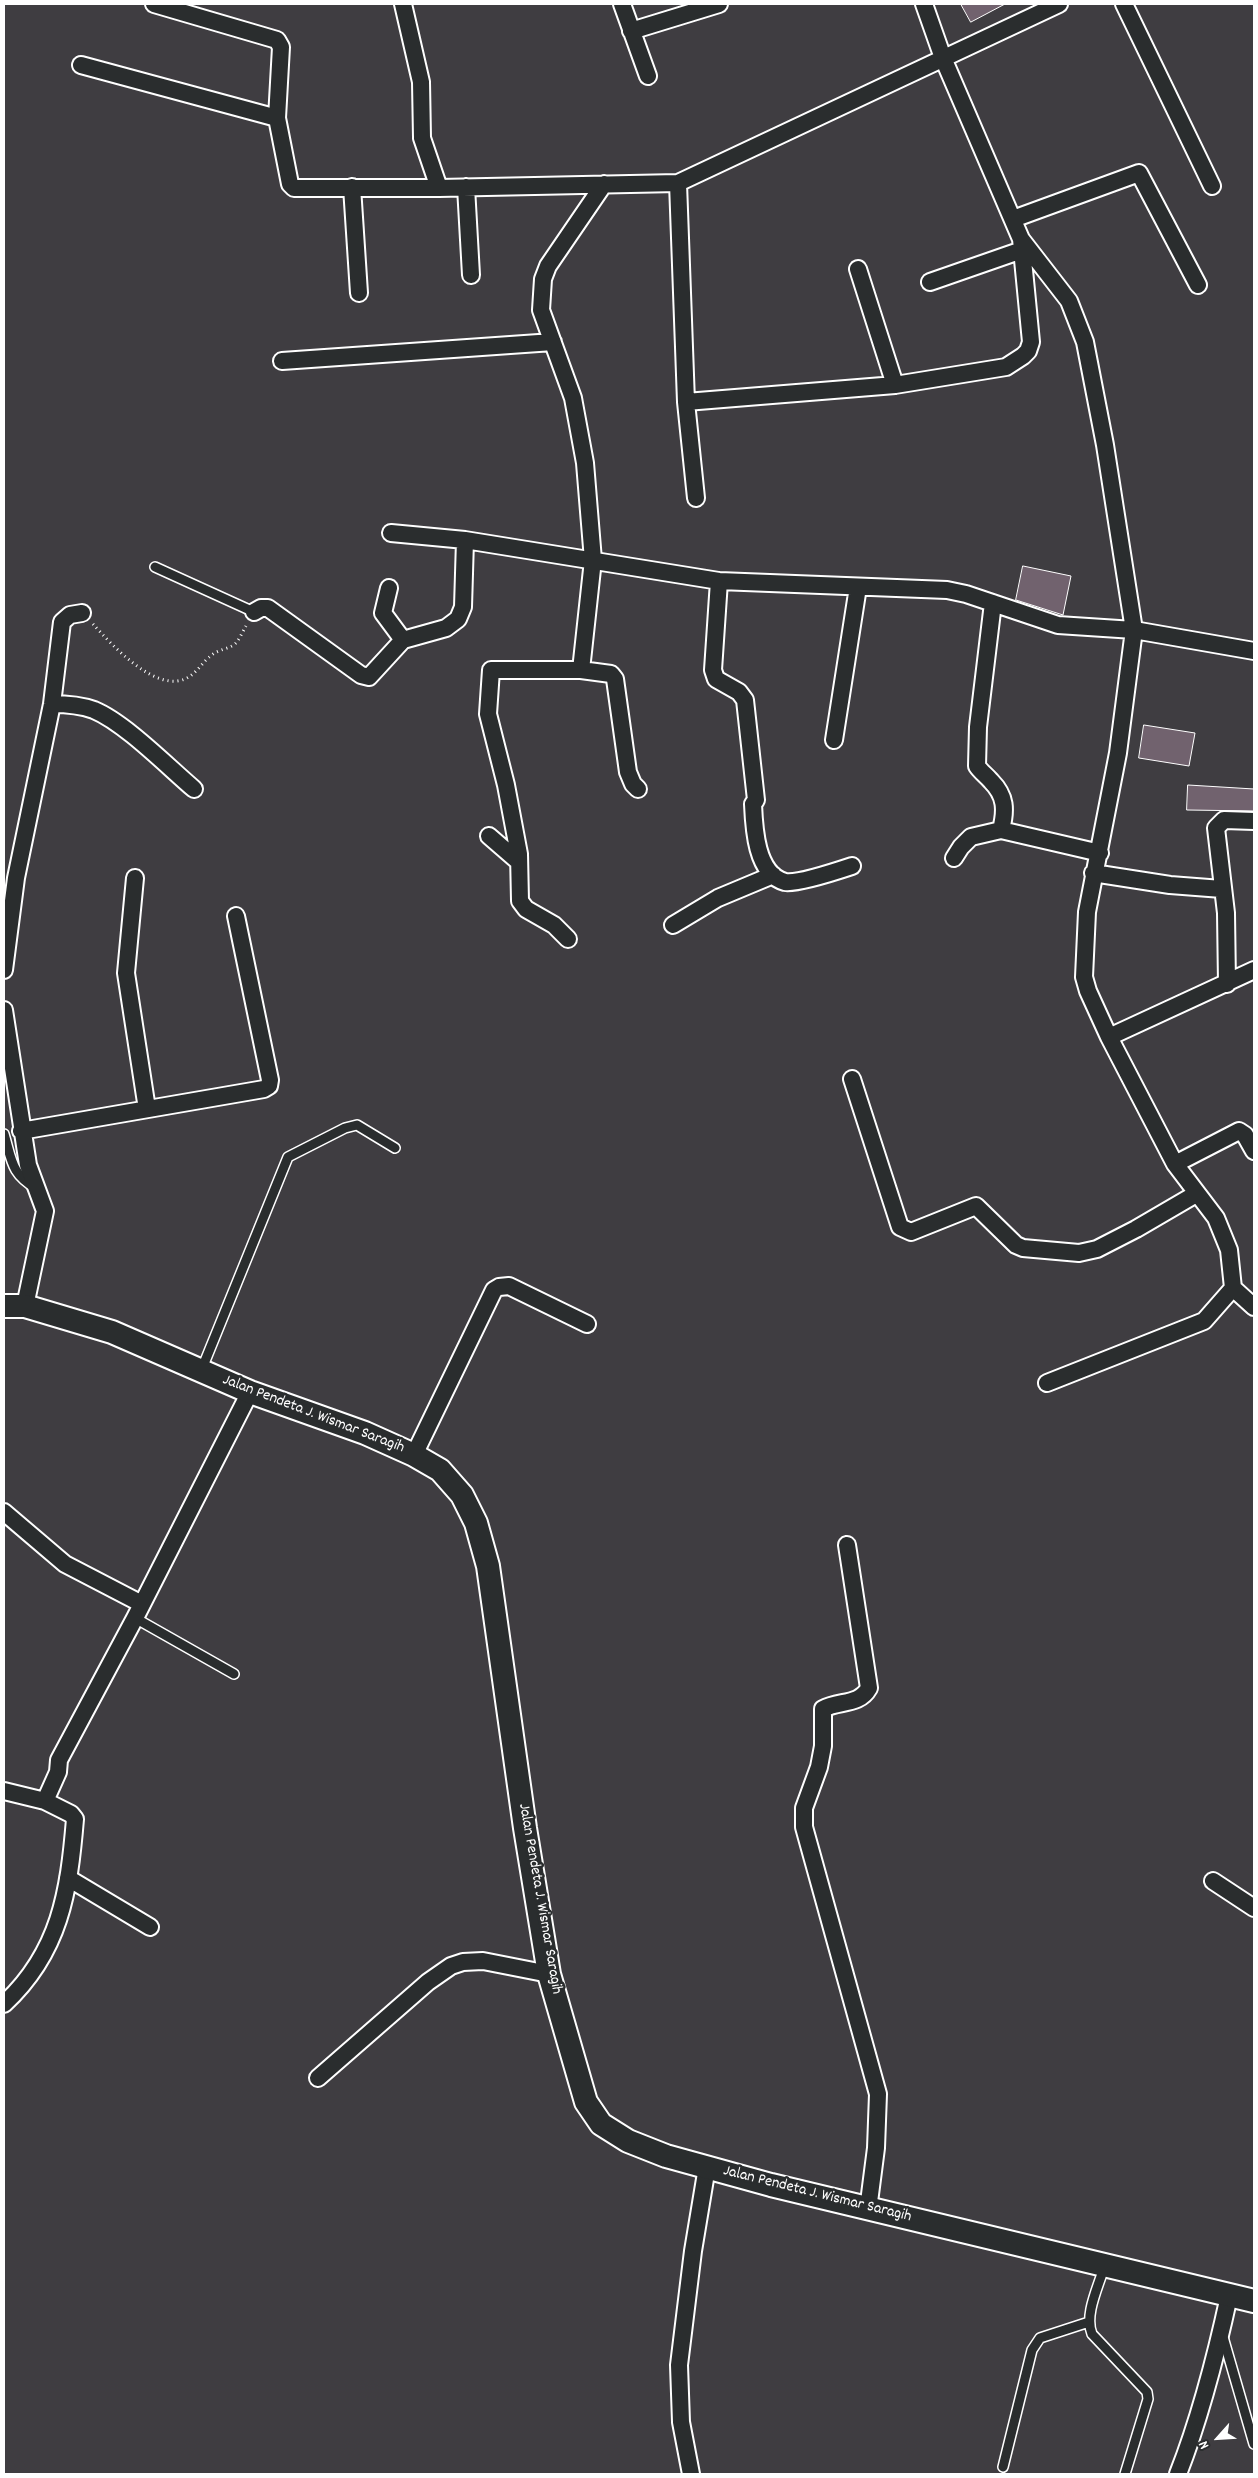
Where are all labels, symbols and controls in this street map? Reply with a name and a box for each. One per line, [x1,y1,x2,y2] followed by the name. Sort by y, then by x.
[219,1371,407,1459] street label: Jalan Pendeta J. Wismar Saragih
[513,1802,565,1996] street label: Jalan Pendeta J. Wismar Saragih
[721,2162,913,2228] street label: Jalan Pendeta J. Wismar Saragih
[1193,2413,1243,2463] north arrow
[1194,2437,1215,2452] text: N

